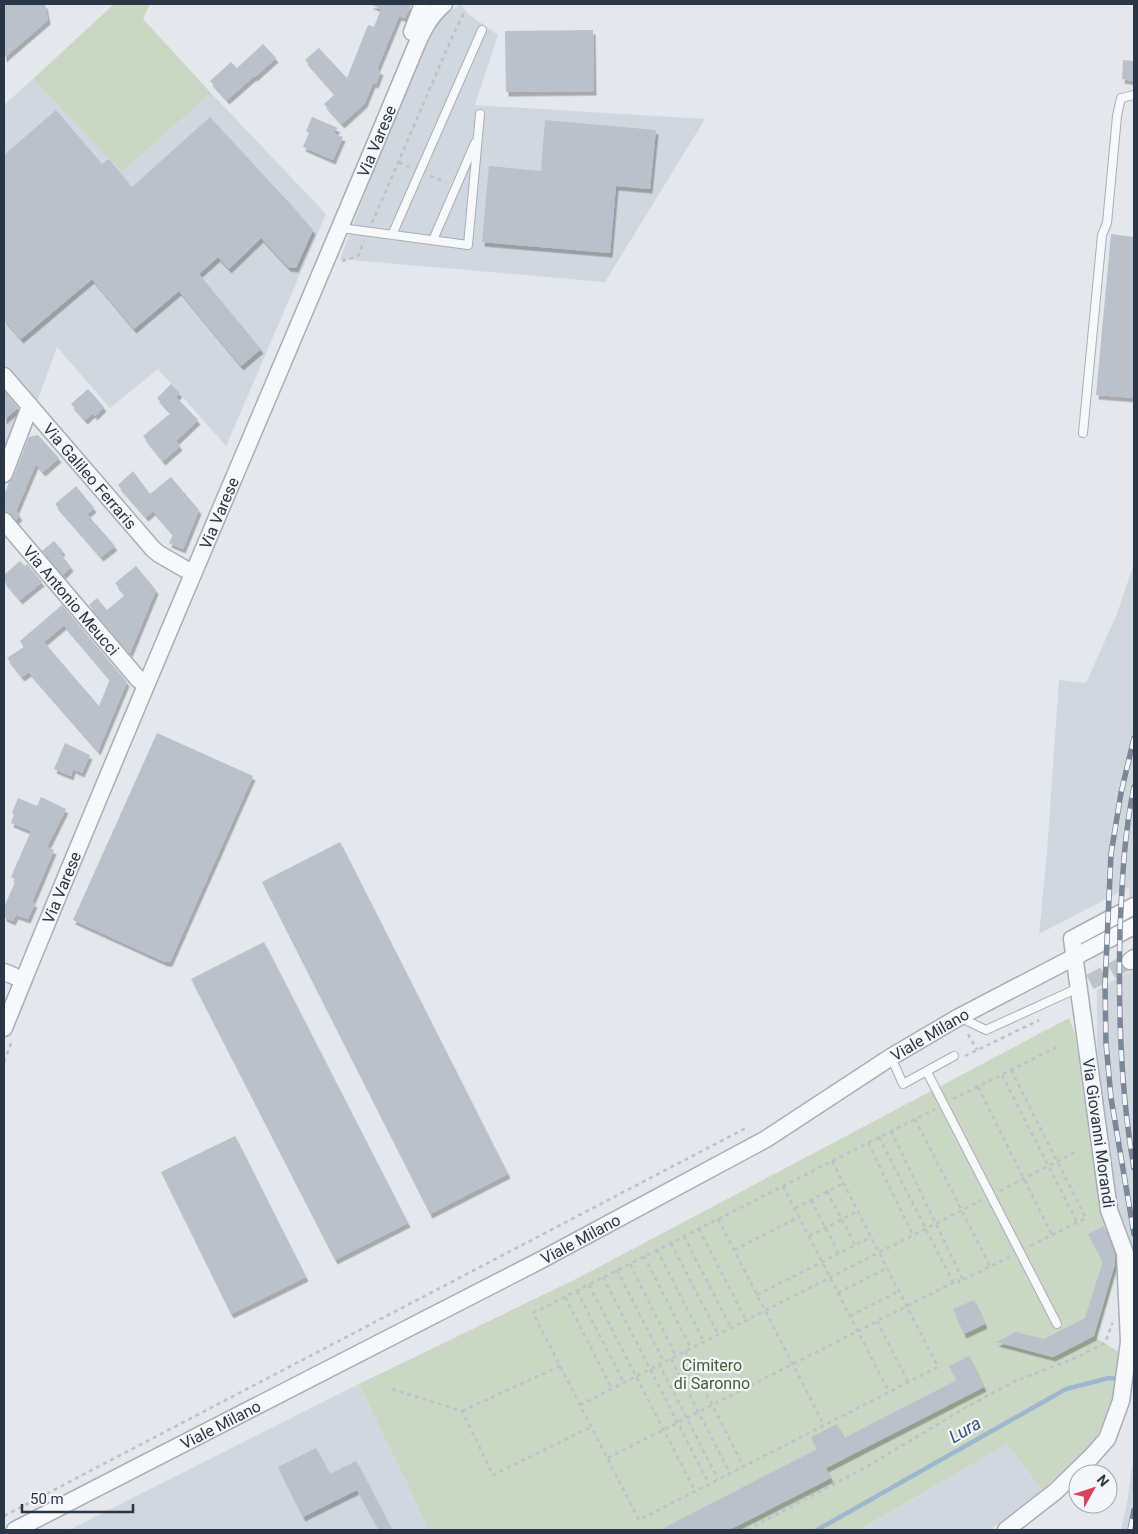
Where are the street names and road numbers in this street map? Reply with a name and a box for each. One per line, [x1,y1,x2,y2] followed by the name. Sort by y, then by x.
[353,103,400,180] street label: Via Varese
[39,420,141,533] street label: Via Galileo Ferraris
[196,475,243,552] street label: Via Varese
[19,542,123,659] street label: Via Antonio Meucci
[39,849,85,926] street label: Via Varese
[887,1005,972,1065] street label: Viale Milano
[1079,1057,1118,1209] street label: Via Giovanni Morandi
[538,1210,624,1268] street label: Viale Milano
[177,1397,264,1453] street label: Viale Milano

